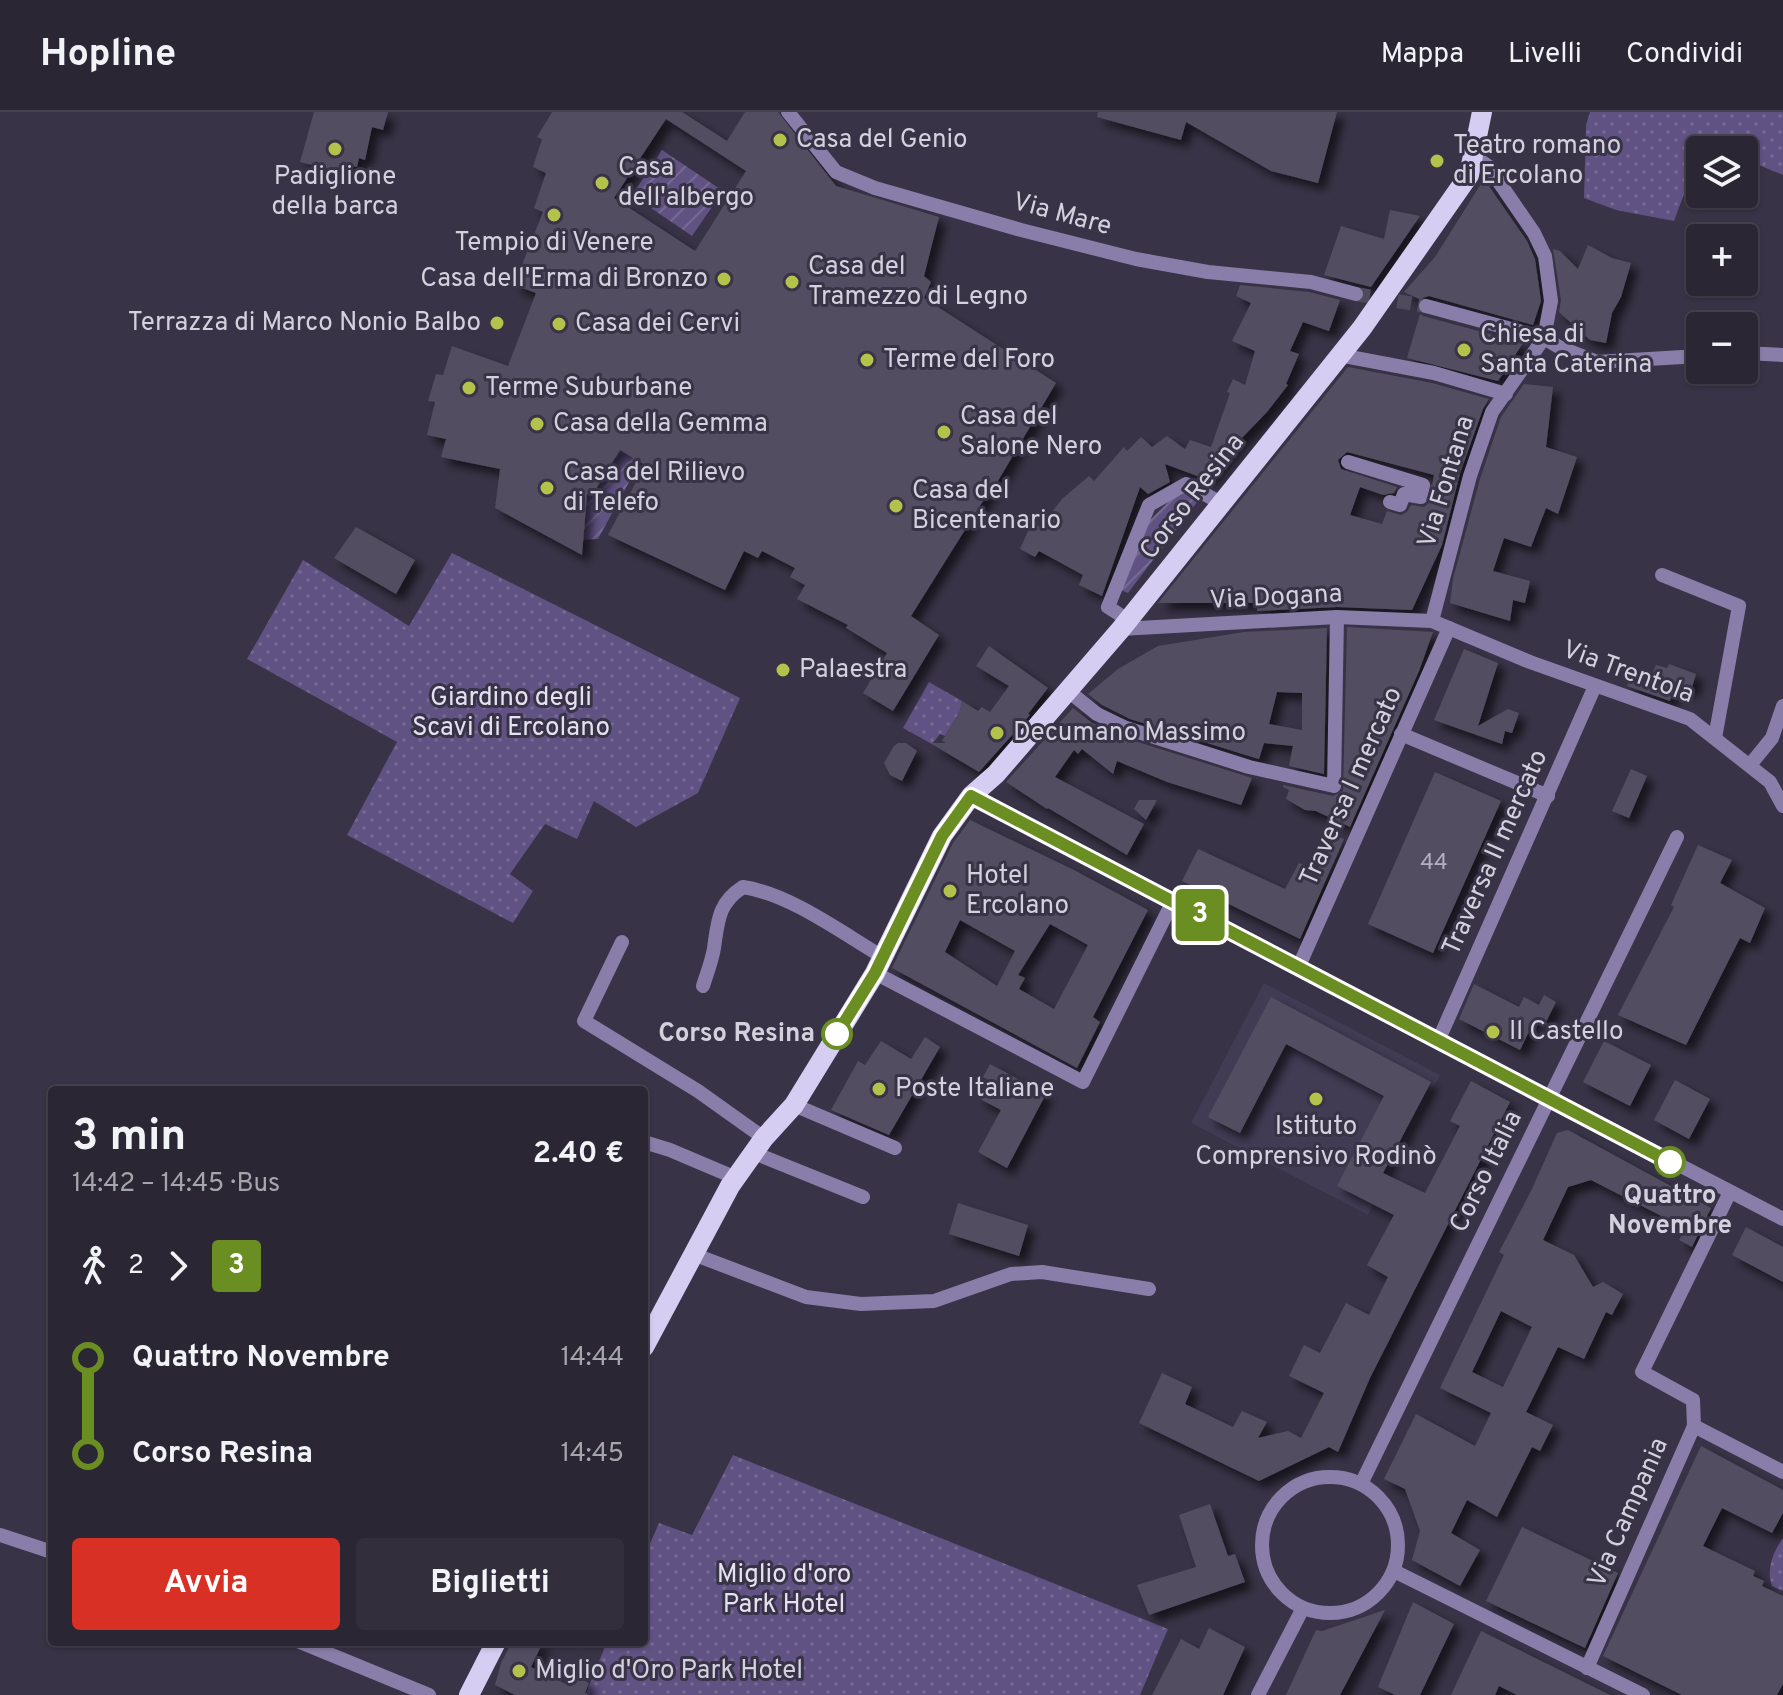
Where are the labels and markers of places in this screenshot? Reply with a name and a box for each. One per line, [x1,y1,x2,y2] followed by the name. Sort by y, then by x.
[796,124,968,157] place label: Casa del Genio
[1453,130,1621,193] place label: Teatro romano di Ercolano
[771,131,789,149] marker: Casa del Genio
[326,140,344,158] marker: Padiglione della barca
[618,152,754,215] place label: Casa dell'albergo
[1428,152,1446,170] marker: Teatro romano di Ercolano
[272,161,398,224] place label: Padiglione della barca
[593,174,611,192] marker: Casa dell'albergo
[545,206,563,224] marker: Tempio di Venere
[454,227,654,260] place label: Tempio di Venere
[808,251,1028,314] place label: Casa del Tramezzo di Legno
[420,263,708,296] place label: Casa dell'Erma di Bronzo
[715,270,733,288] marker: Casa dell'Erma di Bronzo
[783,273,801,291] marker: Casa del Tramezzo di Legno
[128,307,481,340] place label: Terrazza di Marco Nonio Balbo
[575,308,740,341] place label: Casa dei Cervi
[488,314,506,332] marker: Terrazza di Marco Nonio Balbo
[550,315,568,333] marker: Casa dei Cervi
[1480,319,1652,382] place label: Chiesa di Santa Caterina
[1455,341,1473,359] marker: Chiesa di Santa Caterina
[883,344,1055,377] place label: Terme del Foro
[858,351,876,369] marker: Terme del Foro
[485,372,692,405] place label: Terme Suburbane
[460,379,478,397] marker: Terme Suburbane
[960,401,1102,464] place label: Casa del Salone Nero
[553,408,768,441] place label: Casa della Gemma
[528,415,546,433] marker: Casa della Gemma
[935,423,953,441] marker: Casa del Salone Nero
[563,457,745,520] place label: Casa del Rilievo di Telefo
[912,475,1061,538] place label: Casa del Bicentenario
[538,479,556,497] marker: Casa del Rilievo di Telefo
[887,497,905,515] marker: Casa del Bicentenario
[799,654,907,687] place label: Palaestra
[774,661,792,679] marker: Palaestra
[1013,717,1246,750] place label: Decumano Massimo
[988,724,1006,742] marker: Decumano Massimo
[966,860,1069,923] place label: Hotel Ercolano
[941,882,959,900] marker: Hotel Ercolano
[1509,1016,1623,1049] place label: Il Castello
[658,1018,815,1051] place label: Corso Resina
[822,1019,852,1049] marker: Corso Resina
[1484,1023,1502,1041] marker: Il Castello
[895,1073,1054,1106] place label: Poste Italiane
[870,1080,888,1098] marker: Poste Italiane
[1307,1090,1325,1108] marker: Istituto Comprensivo Rodinò
[1195,1111,1437,1174] place label: Istituto Comprensivo Rodinò
[1655,1147,1685,1177] marker: Quattro Novembre
[1608,1180,1732,1243] place label: Quattro Novembre
[535,1655,803,1688] place label: Miglio d'Oro Park Hotel
[510,1662,528,1680] marker: Miglio d'Oro Park Hotel

